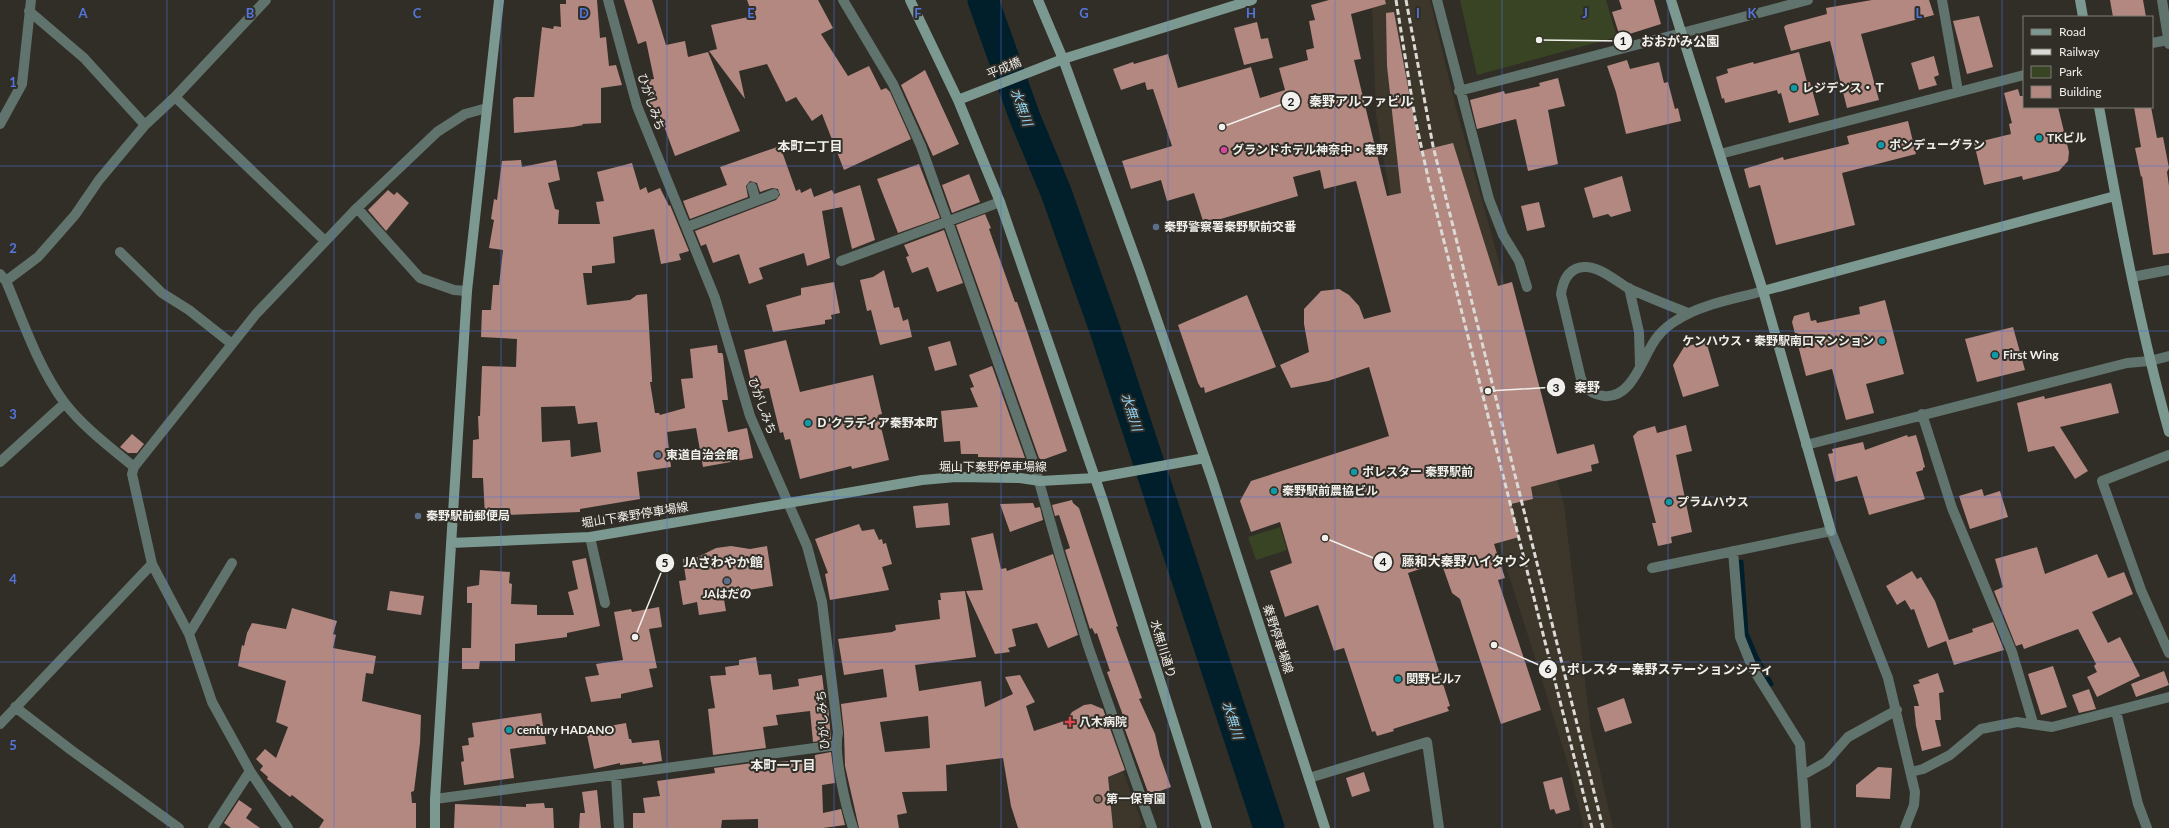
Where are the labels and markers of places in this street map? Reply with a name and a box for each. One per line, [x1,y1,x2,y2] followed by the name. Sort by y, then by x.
[1613,29,1727,54] callout: おおがみ公園
[1802,80,1886,95] place label: レジデンス・Ｔ
[1789,83,1799,93] marker: レジデンス・Ｔ
[1281,89,1421,114] callout: 秦野アルファビル
[2047,130,2086,145] place label: TKビル
[2034,133,2044,143] marker: TKビル
[1889,137,1985,152] place label: ポンデューグラン
[1876,140,1886,150] marker: ポンデューグラン
[1232,142,1388,157] place label: グランドホテル神奈中・秦野
[1219,145,1229,155] marker: グランドホテル神奈中・秦野
[1164,219,1297,234] place label: 秦野警察署秦野駅前交番
[1151,222,1161,232] marker: 秦野警察署秦野駅前交番
[1682,333,1874,348] place label: ケンハウス・秦野駅南口マンション
[1877,336,1887,346] marker: ケンハウス・秦野駅南口マンション
[2003,347,2059,362] place label: First Wing
[1990,350,2000,360] marker: First Wing
[1546,375,1608,400] callout: 秦野
[816,415,938,430] place label: Ｄ’クラディア秦野本町
[803,418,813,428] marker: Ｄ’クラディア秦野本町
[666,447,738,462] place label: 東道自治会館
[653,450,663,460] marker: 東道自治会館
[1362,464,1473,479] place label: ポレスター 秦野駅前
[1349,467,1359,477] marker: ポレスター 秦野駅前
[1282,483,1378,498] place label: 秦野駅前農協ビル
[1269,486,1279,496] marker: 秦野駅前農協ビル
[1677,494,1749,509] place label: プラムハウス
[1664,497,1674,507] marker: プラムハウス
[426,508,510,523] place label: 秦野駅前郵便局
[413,511,423,521] marker: 秦野駅前郵便局
[1373,549,1539,574] callout: 藤和大秦野ハイタウン
[655,550,771,575] callout: JAさわやか館
[722,576,732,586] marker: JAはだの
[702,586,752,601] place label: JAはだの
[1538,656,1782,681] callout: ポレスター秦野ステーションシティ
[1406,671,1461,686] place label: 関野ビル7
[1393,674,1403,684] marker: 関野ビル7
[1079,714,1127,729] place label: 八木病院
[1064,716,1076,728] marker: 八木病院
[517,722,614,737] place label: century HADANO
[504,725,514,735] marker: century HADANO
[1106,791,1166,806] place label: 第一保育園
[1093,794,1103,804] marker: 第一保育園

